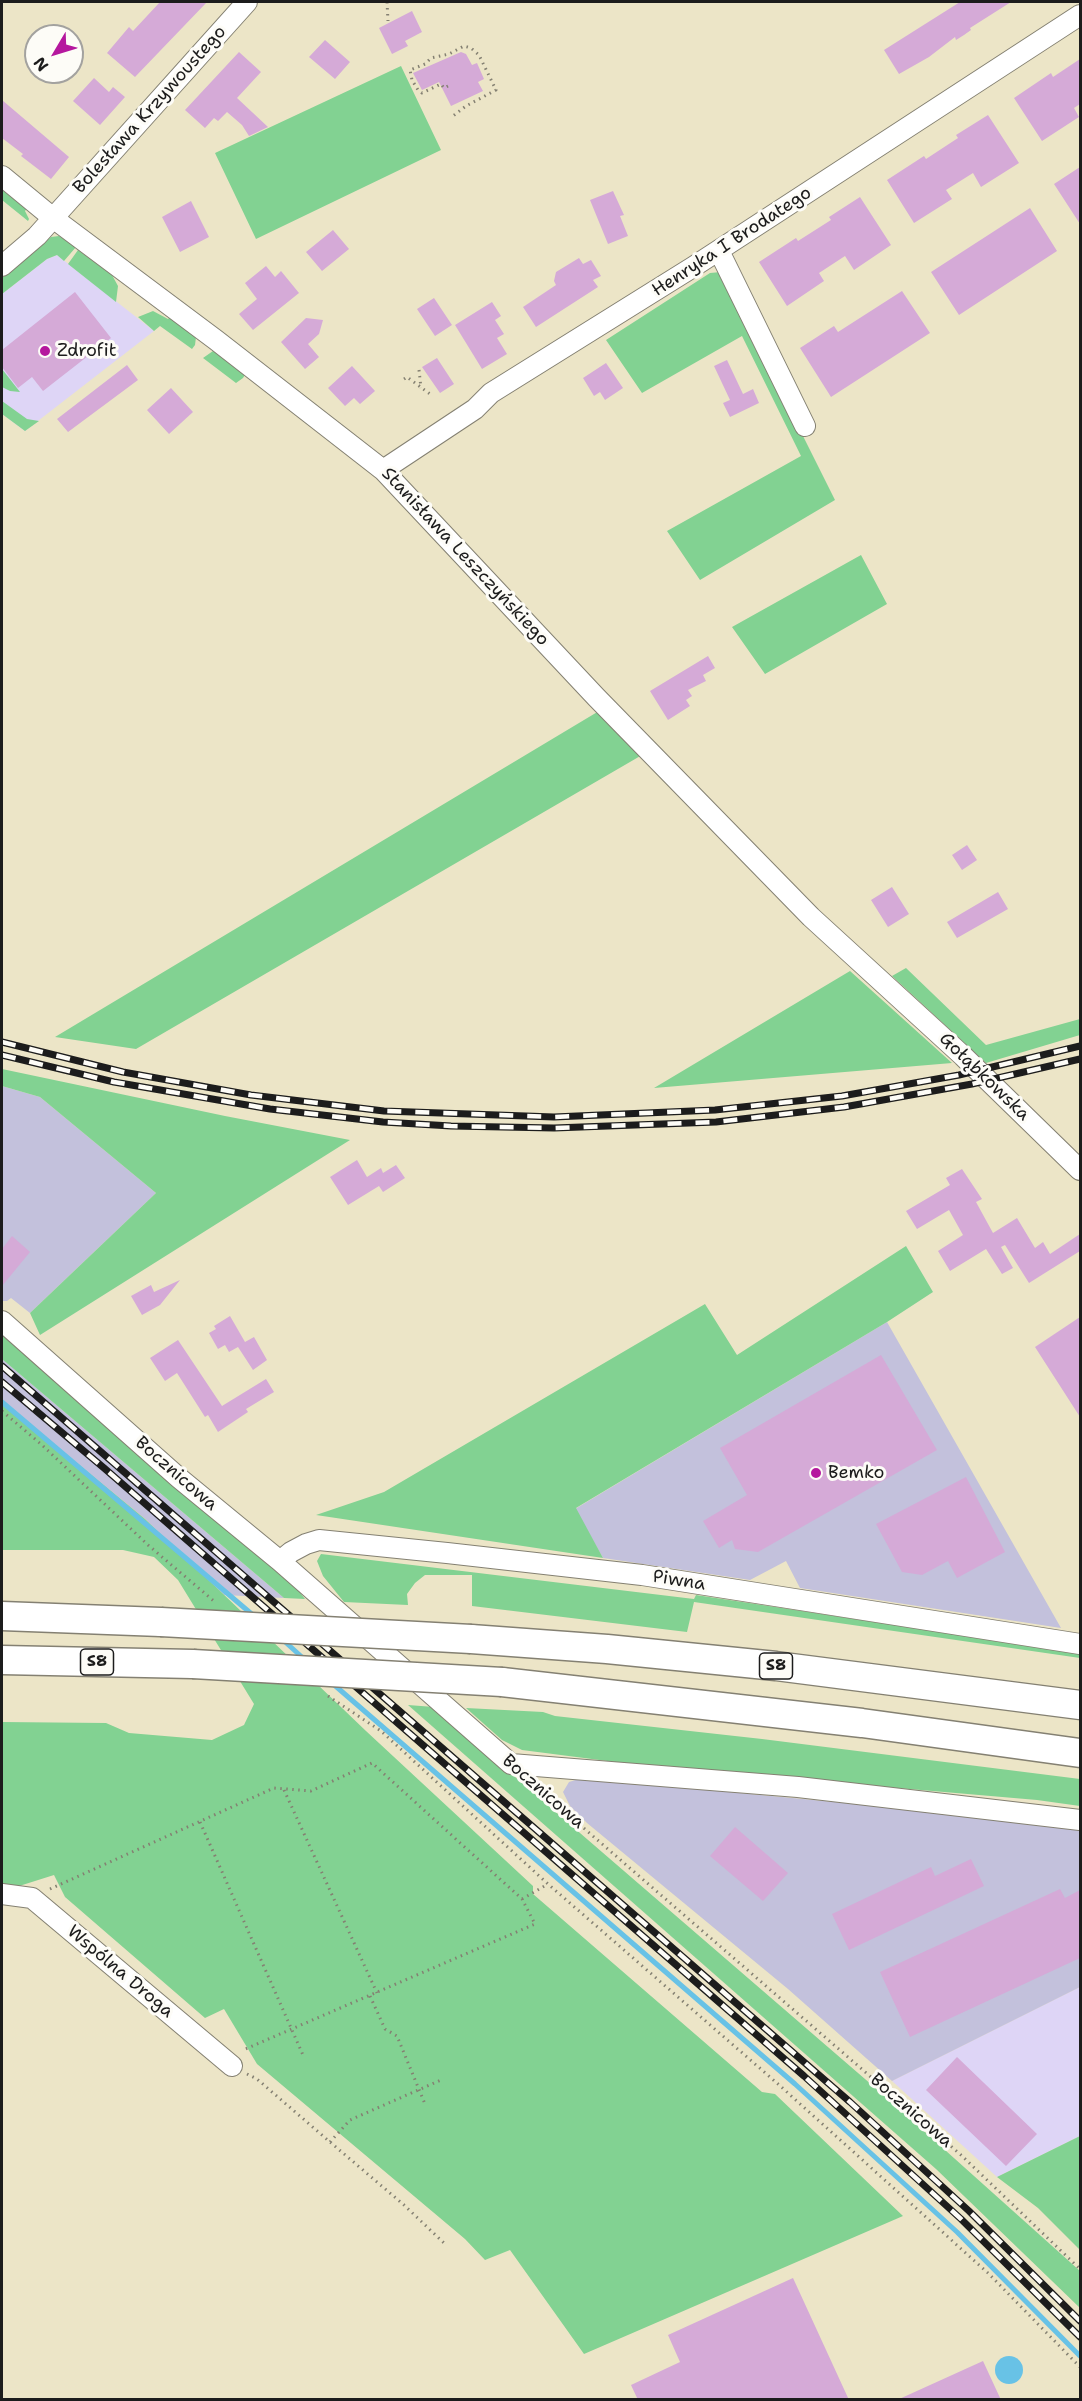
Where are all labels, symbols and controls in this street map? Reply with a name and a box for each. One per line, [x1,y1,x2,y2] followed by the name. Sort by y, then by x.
[69,22,231,198] street label: Bolesława Krzywoustego
[24,24,84,84] north arrow
[29,53,53,76] text: N
[648,182,816,302] street label: Henryka I Brodatego
[57,340,117,362] place label: Zdrofit
[38,344,52,358] marker: Zdrofit
[377,463,553,651] street label: Stanisława Leszczyńskiego
[934,1028,1034,1126] street label: Gołąbkowska
[130,1432,222,1516] street label: Bocznicowa
[828,1462,884,1484] place label: Bemko
[809,1466,823,1480] marker: Bemko
[651,1566,707,1596] street label: Piwna
[80,1649,114,1675] road number: S8
[760,1653,792,1679] road number: S8
[497,1750,589,1834] street label: Bocznicowa
[62,1921,178,2023] street label: Wspólna Droga
[865,2069,957,2153] street label: Bocznicowa

